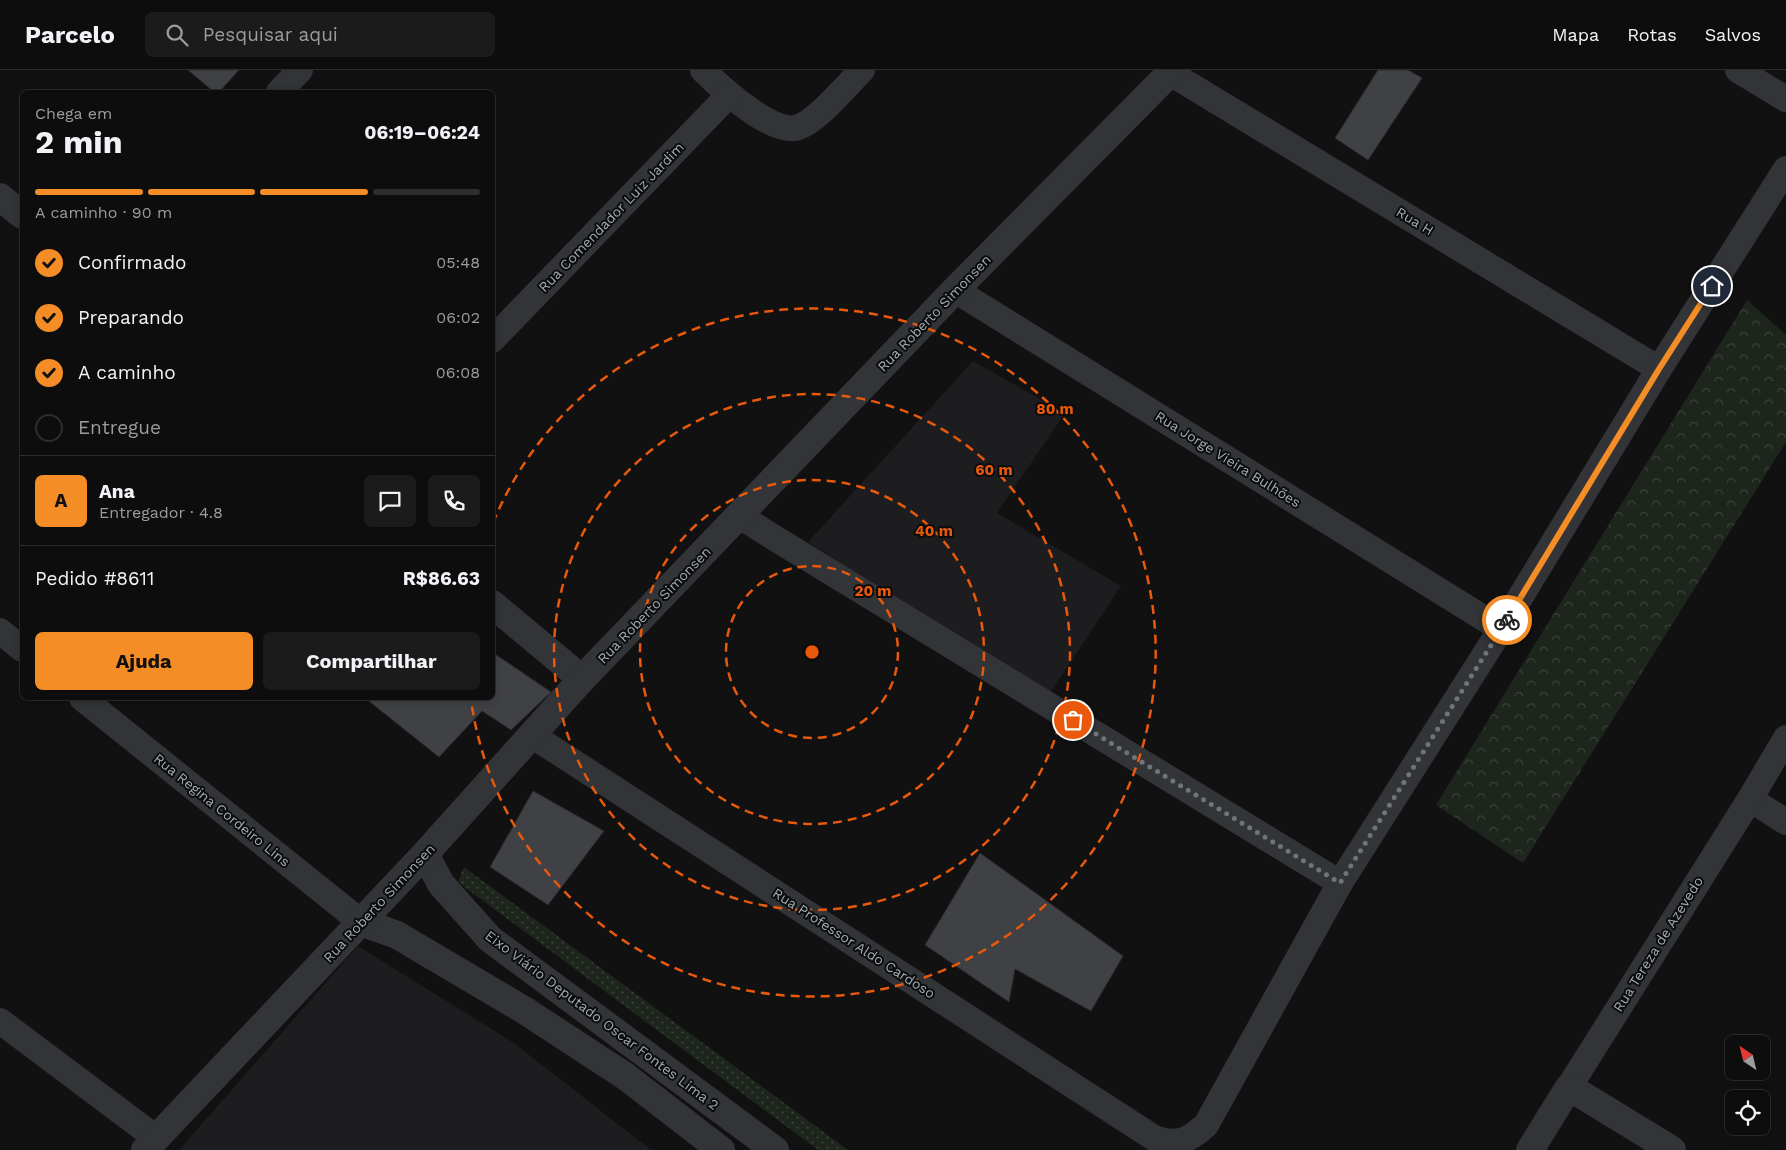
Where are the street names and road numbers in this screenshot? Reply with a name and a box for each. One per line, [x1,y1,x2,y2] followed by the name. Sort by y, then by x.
[535,139,687,295] street label: Rua Comendador Luiz Jardim
[1394,204,1436,238] street label: Rua H
[874,251,994,375] street label: Rua Roberto Simonsen
[1152,408,1304,510] street label: Rua Jorge Vieira Bulhões
[594,543,714,667] street label: Rua Roberto Simonsen
[151,750,293,870] street label: Rua Regina Cordeiro Lins
[320,840,438,966] street label: Rua Roberto Simonsen
[1610,873,1706,1015] street label: Rua Tereza de Azevedo
[770,885,938,1001] street label: Rua Professor Aldo Cardoso
[482,927,722,1113] street label: Eixo Viário Deputado Oscar Fontes Lima 2

